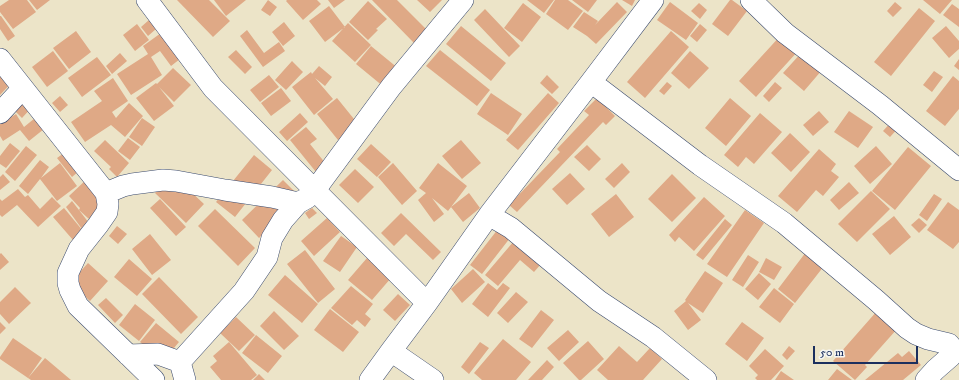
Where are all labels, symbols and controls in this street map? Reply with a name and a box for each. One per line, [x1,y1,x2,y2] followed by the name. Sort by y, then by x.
[815,338,920,364] scale bar
[820,345,844,360] text: 50 m

